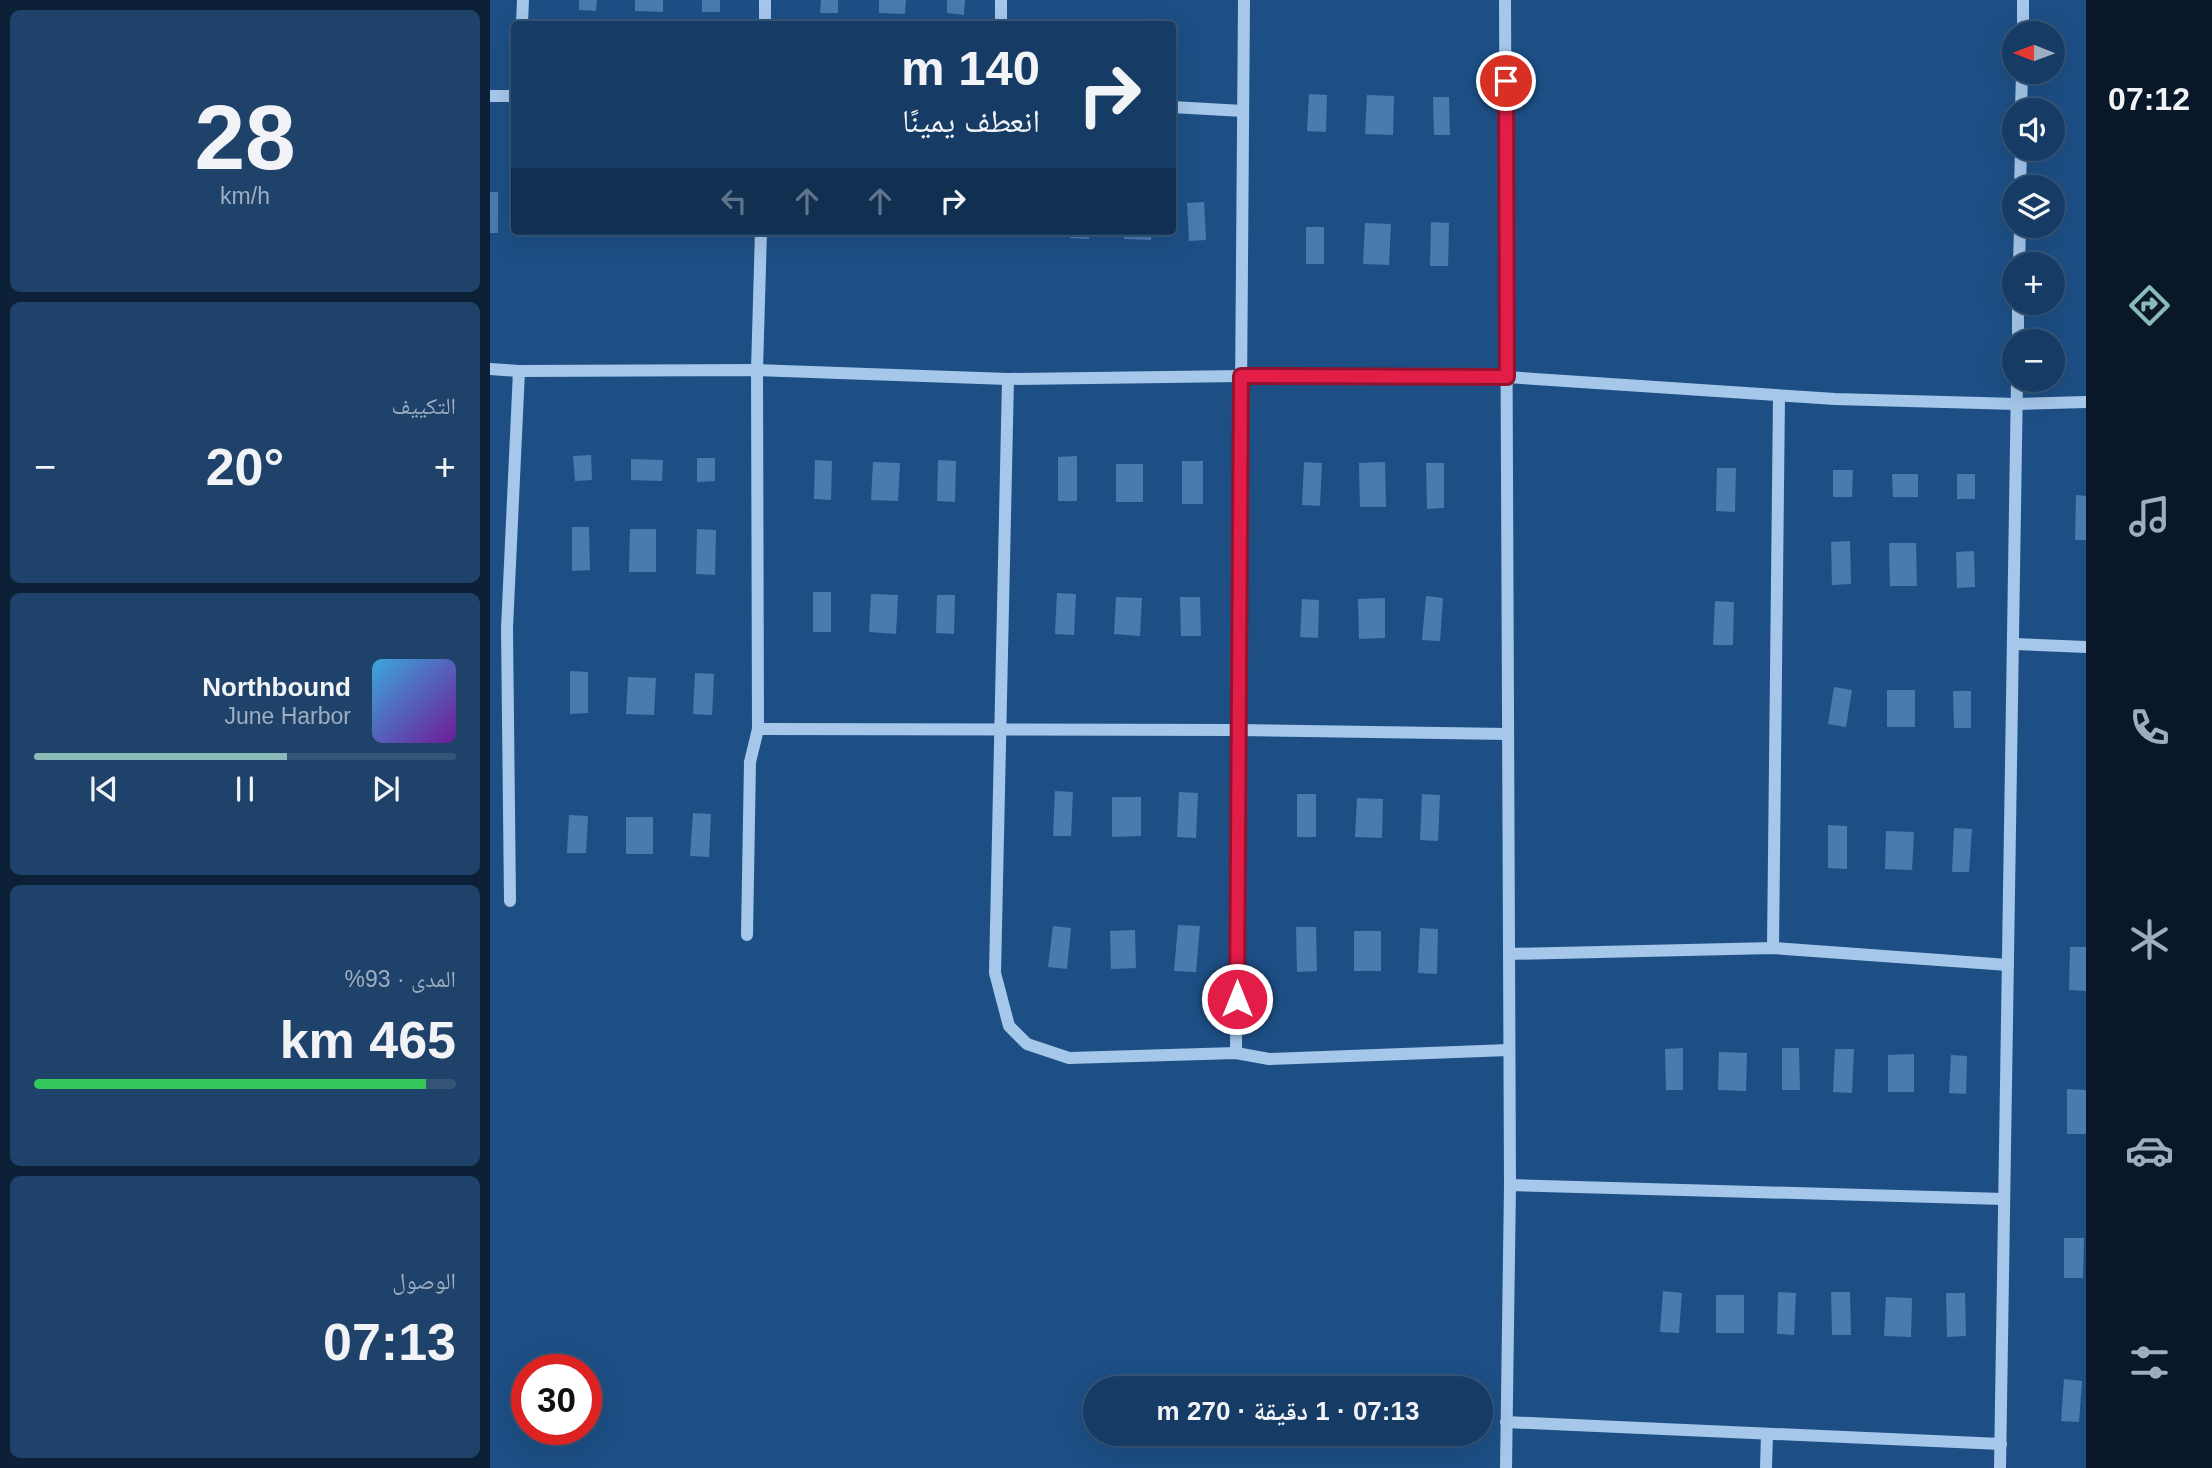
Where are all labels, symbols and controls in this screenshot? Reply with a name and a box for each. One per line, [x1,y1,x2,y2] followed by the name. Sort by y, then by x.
[2002,21,2065,84] north arrow
[2002,21,2065,392] map controls
[901,41,1040,95] text: 140 m
[1064,49,1155,140] icon: right
[1476,51,1536,111] pin
[1487,62,1525,100] icon: arrive
[2108,81,2190,117] text: 07:12
[194,87,296,188] text: 28
[2002,98,2065,161] button: sound
[902,103,1040,139] text: انعطف يمينًا
[2002,175,2065,238] button: layers
[715,182,753,220] icon: left
[788,182,826,220] icon: ahead
[861,182,899,220] icon: ahead
[934,182,972,220] icon: right
[220,183,270,209] text: km/h
[2002,252,2065,315] button: +
[2125,281,2174,330] icon: directions
[2002,329,2065,392] button: −
[391,393,456,419] text: التكييف
[206,438,284,496] text: 20°
[34,446,56,488] text: −
[434,446,456,488] text: +
[2125,492,2174,541] icon: music
[202,672,351,702] text: Northbound
[224,703,351,729] text: June Harbor
[2125,703,2174,752] icon: phone
[85,770,123,808] icon: previous
[226,770,264,808] icon: pause
[367,770,405,808] icon: next
[2125,915,2174,964] icon: climate
[1200,962,1274,1036] position arrow
[345,966,456,992] text: المدى · 93%
[280,1011,456,1069] text: 465 km
[2125,1126,2174,1175] icon: car
[392,1268,456,1294] text: الوصول
[323,1313,456,1371] text: 07:13
[2125,1338,2174,1387] icon: filters
[511,1354,602,1445] speed limit sign: 30
[1157,1396,1419,1426] text: 07:13 · 1 دقيقة · 270 m

